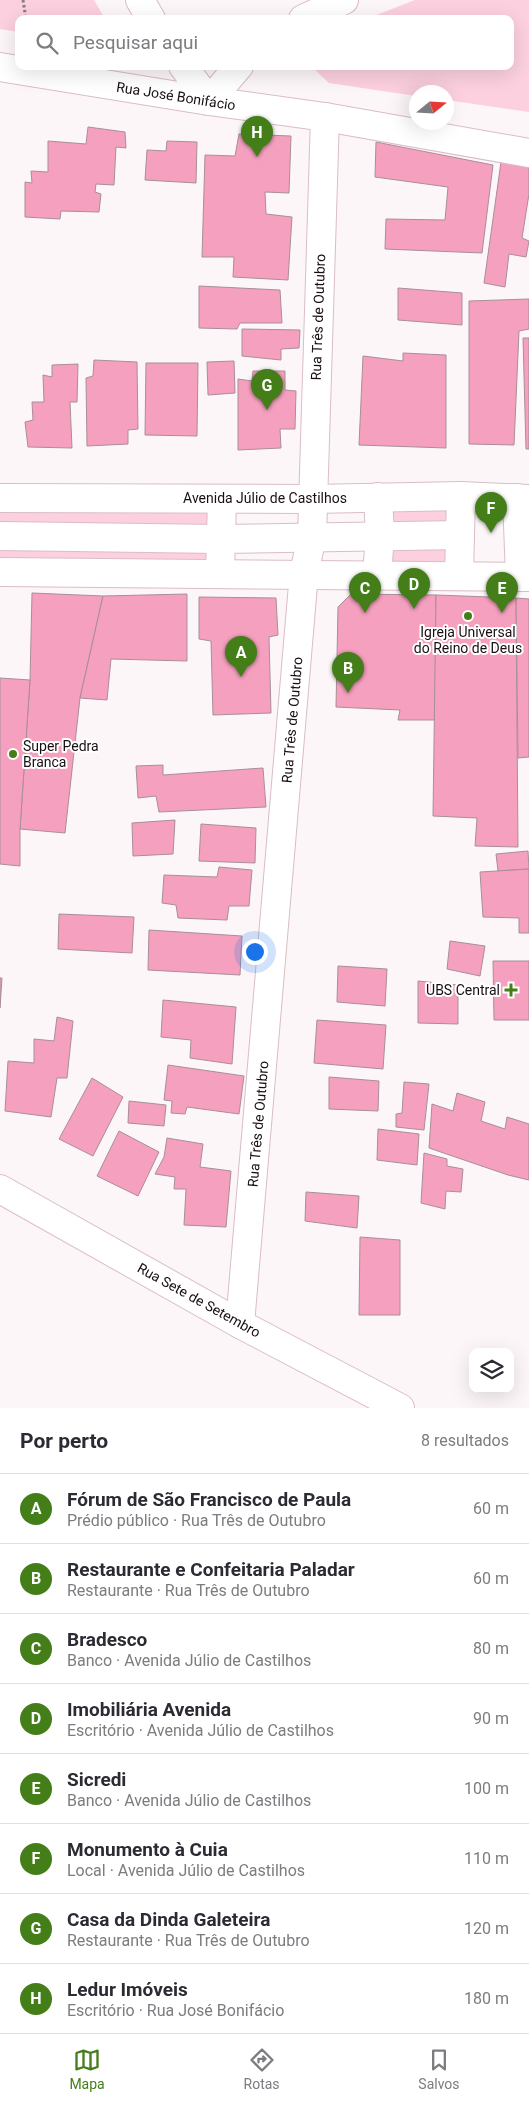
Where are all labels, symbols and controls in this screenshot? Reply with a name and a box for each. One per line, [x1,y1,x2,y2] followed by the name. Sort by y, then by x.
[15,15,514,70] search box
[33,29,61,57] icon: search
[73,31,198,54] text: Pesquisar aqui
[115,79,237,113] street label: Rua José Bonifácio
[409,85,454,130] north arrow
[241,116,273,157] pin: H
[308,253,328,381] street label: Rua Três de Outubro
[251,369,283,410] pin: G
[183,490,347,506] street label: Avenida Júlio de Castilhos
[475,492,507,533] pin: F
[398,568,430,609] pin: D
[349,572,381,613] pin: C
[486,572,518,613] pin: E
[462,610,474,622] marker: Igreja Universal do Reino de Deus
[414,624,522,656] place label: Igreja Universal do Reino de Deus
[225,636,257,677] pin: A
[332,652,364,693] pin: B
[279,656,305,784] street label: Rua Três de Outubro
[23,738,99,770] place label: Super Pedra Branca
[7,748,19,760] marker: Super Pedra Branca
[242,939,268,965] your location
[426,982,500,998] place label: UBS Central
[504,983,518,997] marker: UBS Central
[245,1060,271,1188] street label: Rua Três de Outubro
[135,1260,263,1340] street label: Rua Sete de Setembro
[469,1348,514,1393] map controls
[469,1348,514,1393] button: layers
[20,1429,108,1453] text: Por perto
[421,1431,509,1450] text: 8 resultados
[67,1488,351,1511] text: Fórum de São Francisco de Paula
[31,1499,41,1518] text: A
[473,1499,509,1518] text: 60 m
[67,1511,326,1530] text: Prédio público · Rua Três de Outubro
[67,1558,355,1581] text: Restaurante e Confeitaria Paladar
[31,1569,41,1588] text: B
[473,1569,509,1588] text: 60 m
[67,1581,310,1600] text: Restaurante · Rua Três de Outubro
[67,1628,147,1651] text: Bradesco
[31,1639,41,1658] text: C
[473,1639,509,1658] text: 80 m
[67,1651,311,1670] text: Banco · Avenida Júlio de Castilhos
[67,1698,231,1721] text: Imobiliária Avenida
[31,1709,41,1728] text: D
[473,1709,509,1728] text: 90 m
[67,1721,334,1740] text: Escritório · Avenida Júlio de Castilhos
[67,1768,126,1791] text: Sicredi
[32,1779,41,1798] text: E
[464,1779,509,1798] text: 100 m
[67,1791,311,1810] text: Banco · Avenida Júlio de Castilhos
[67,1838,228,1861] text: Monumento à Cuia
[32,1849,40,1868] text: F
[464,1849,509,1868] text: 110 m
[67,1861,305,1880] text: Local · Avenida Júlio de Castilhos
[67,1908,270,1931] text: Casa da Dinda Galeteira
[31,1919,41,1938] text: G
[464,1919,509,1938] text: 120 m
[67,1931,310,1950] text: Restaurante · Rua Três de Outubro
[67,1978,188,2001] text: Ledur Imóveis
[30,1989,42,2008] text: H
[464,1989,509,2008] text: 180 m
[67,2001,284,2020] text: Escritório · Rua José Bonifácio
[69,2046,105,2092] tab: Mapa
[244,2046,280,2092] tab: Rotas
[418,2046,460,2092] tab: Salvos

